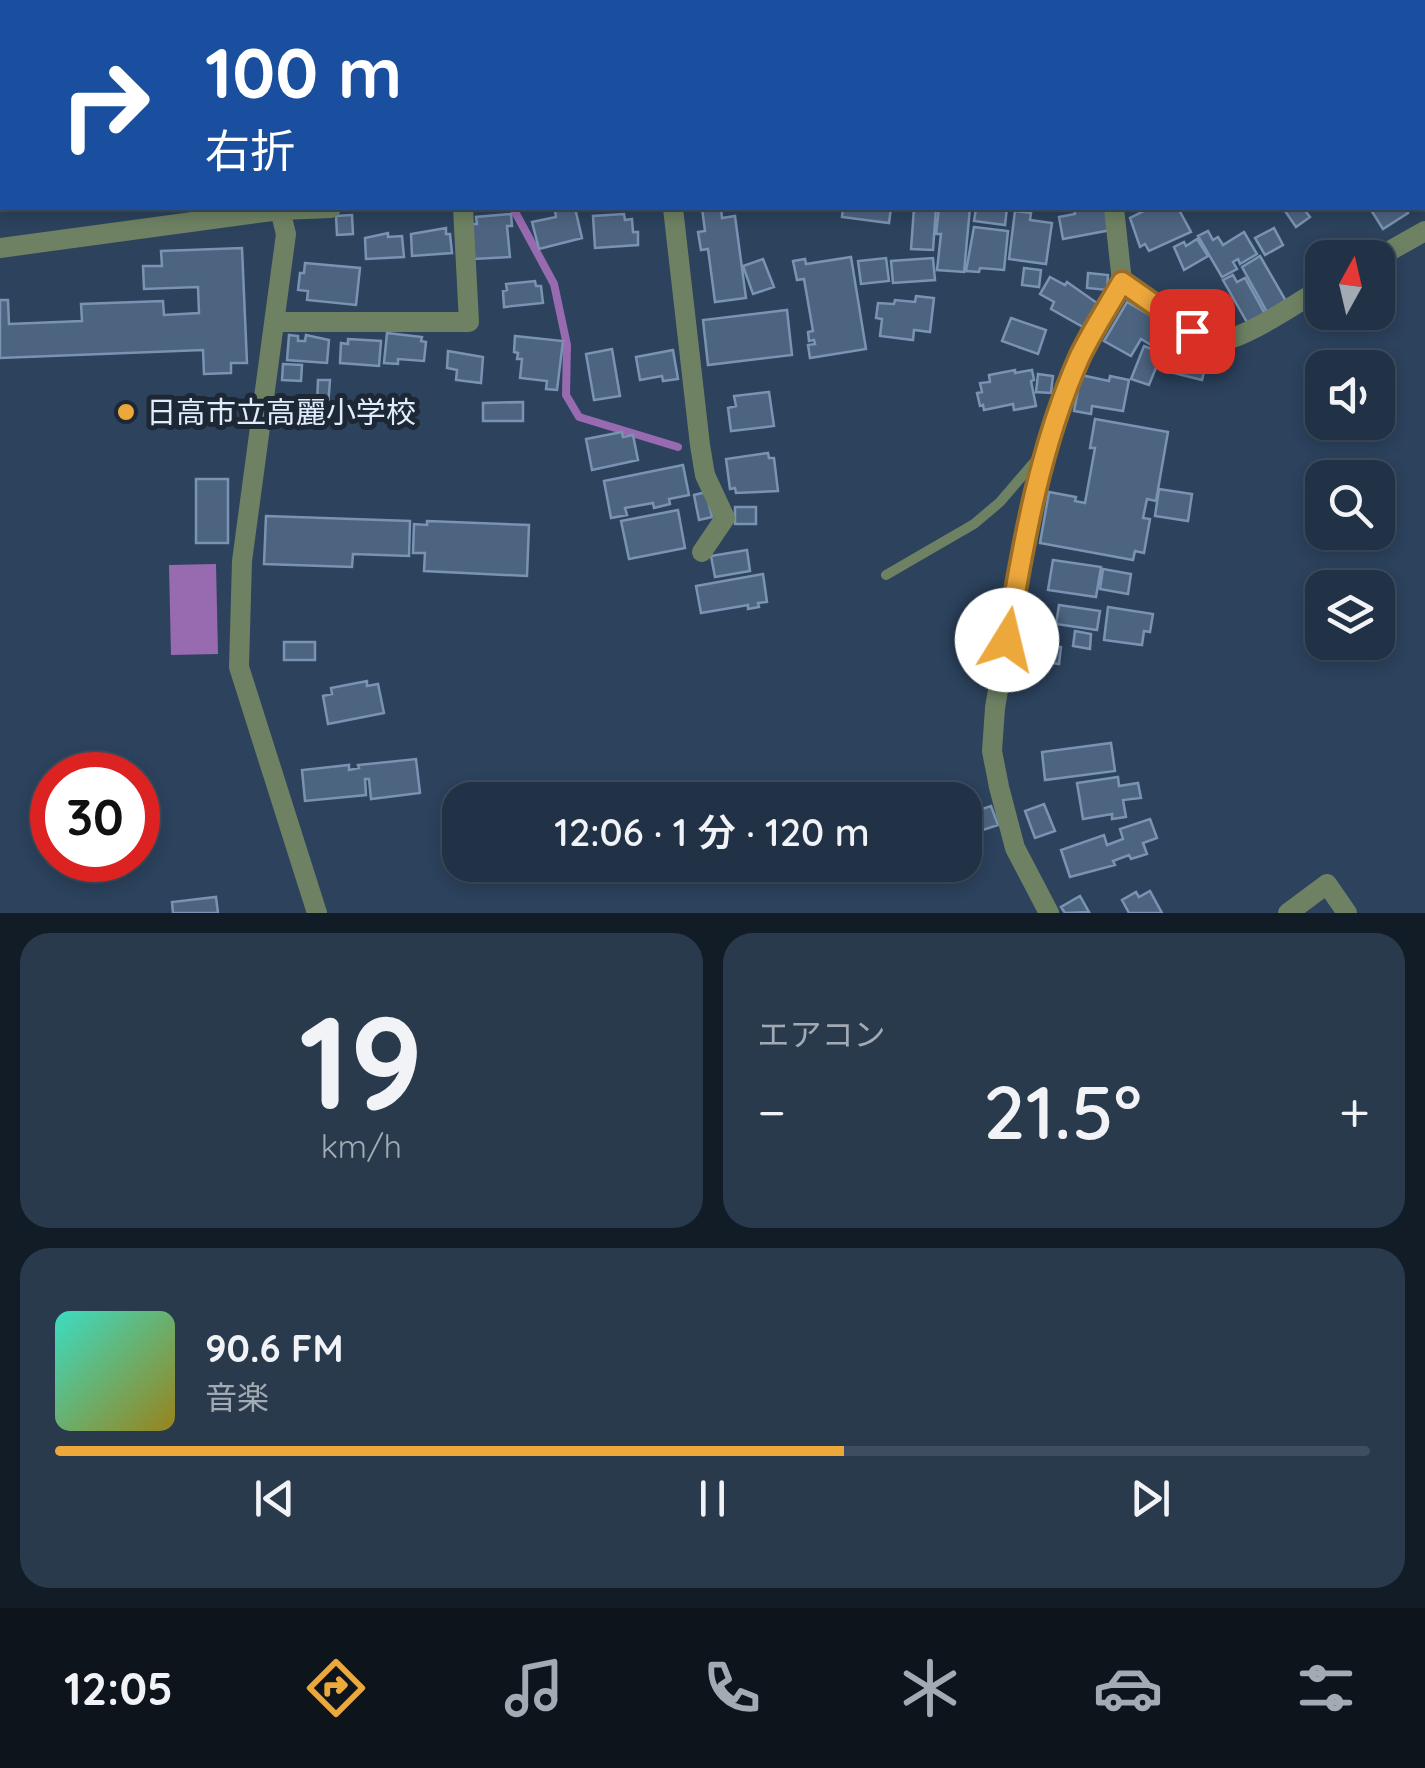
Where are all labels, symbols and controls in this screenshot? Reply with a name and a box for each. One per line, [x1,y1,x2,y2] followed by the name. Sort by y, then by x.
[205,28,402,116] text: 100 m
[40,40,170,170] icon: right
[205,122,295,178] text: 右折
[1305,240,1395,330] north arrow
[1305,240,1395,660] map controls
[1150,289,1235,374] pin
[1165,304,1220,359] icon: arrive
[1305,350,1395,440] button: sound
[146,393,416,431] place label: 日高市立高麗小学校
[115,401,137,423] marker: 日高市立高麗小学校
[1305,460,1395,550] button: search
[1305,570,1395,660] button: layers
[955,588,1059,692] position arrow
[30,752,160,882] speed limit sign: 30
[554,808,870,856] text: 12:06 · 1 分 · 120 m
[299,979,423,1142] text: 19
[758,1014,886,1054] text: エアコン
[983,1064,1142,1158] text: 21.5°
[758,1077,786,1146] text: −
[1339,1077,1370,1146] text: +
[321,1126,402,1166] text: km/h
[205,1324,344,1372] text: 90.6 FM
[205,1377,269,1417] text: 音楽
[247,1471,302,1526] icon: previous
[685,1471,740,1526] icon: pause
[1123,1471,1178,1526] icon: next
[301,1653,371,1723] icon: directions
[499,1653,569,1723] icon: music
[697,1653,767,1723] icon: phone
[895,1653,965,1723] icon: climate
[1093,1653,1163,1723] icon: car
[1291,1653,1361,1723] icon: filters
[64,1660,173,1716] text: 12:05

